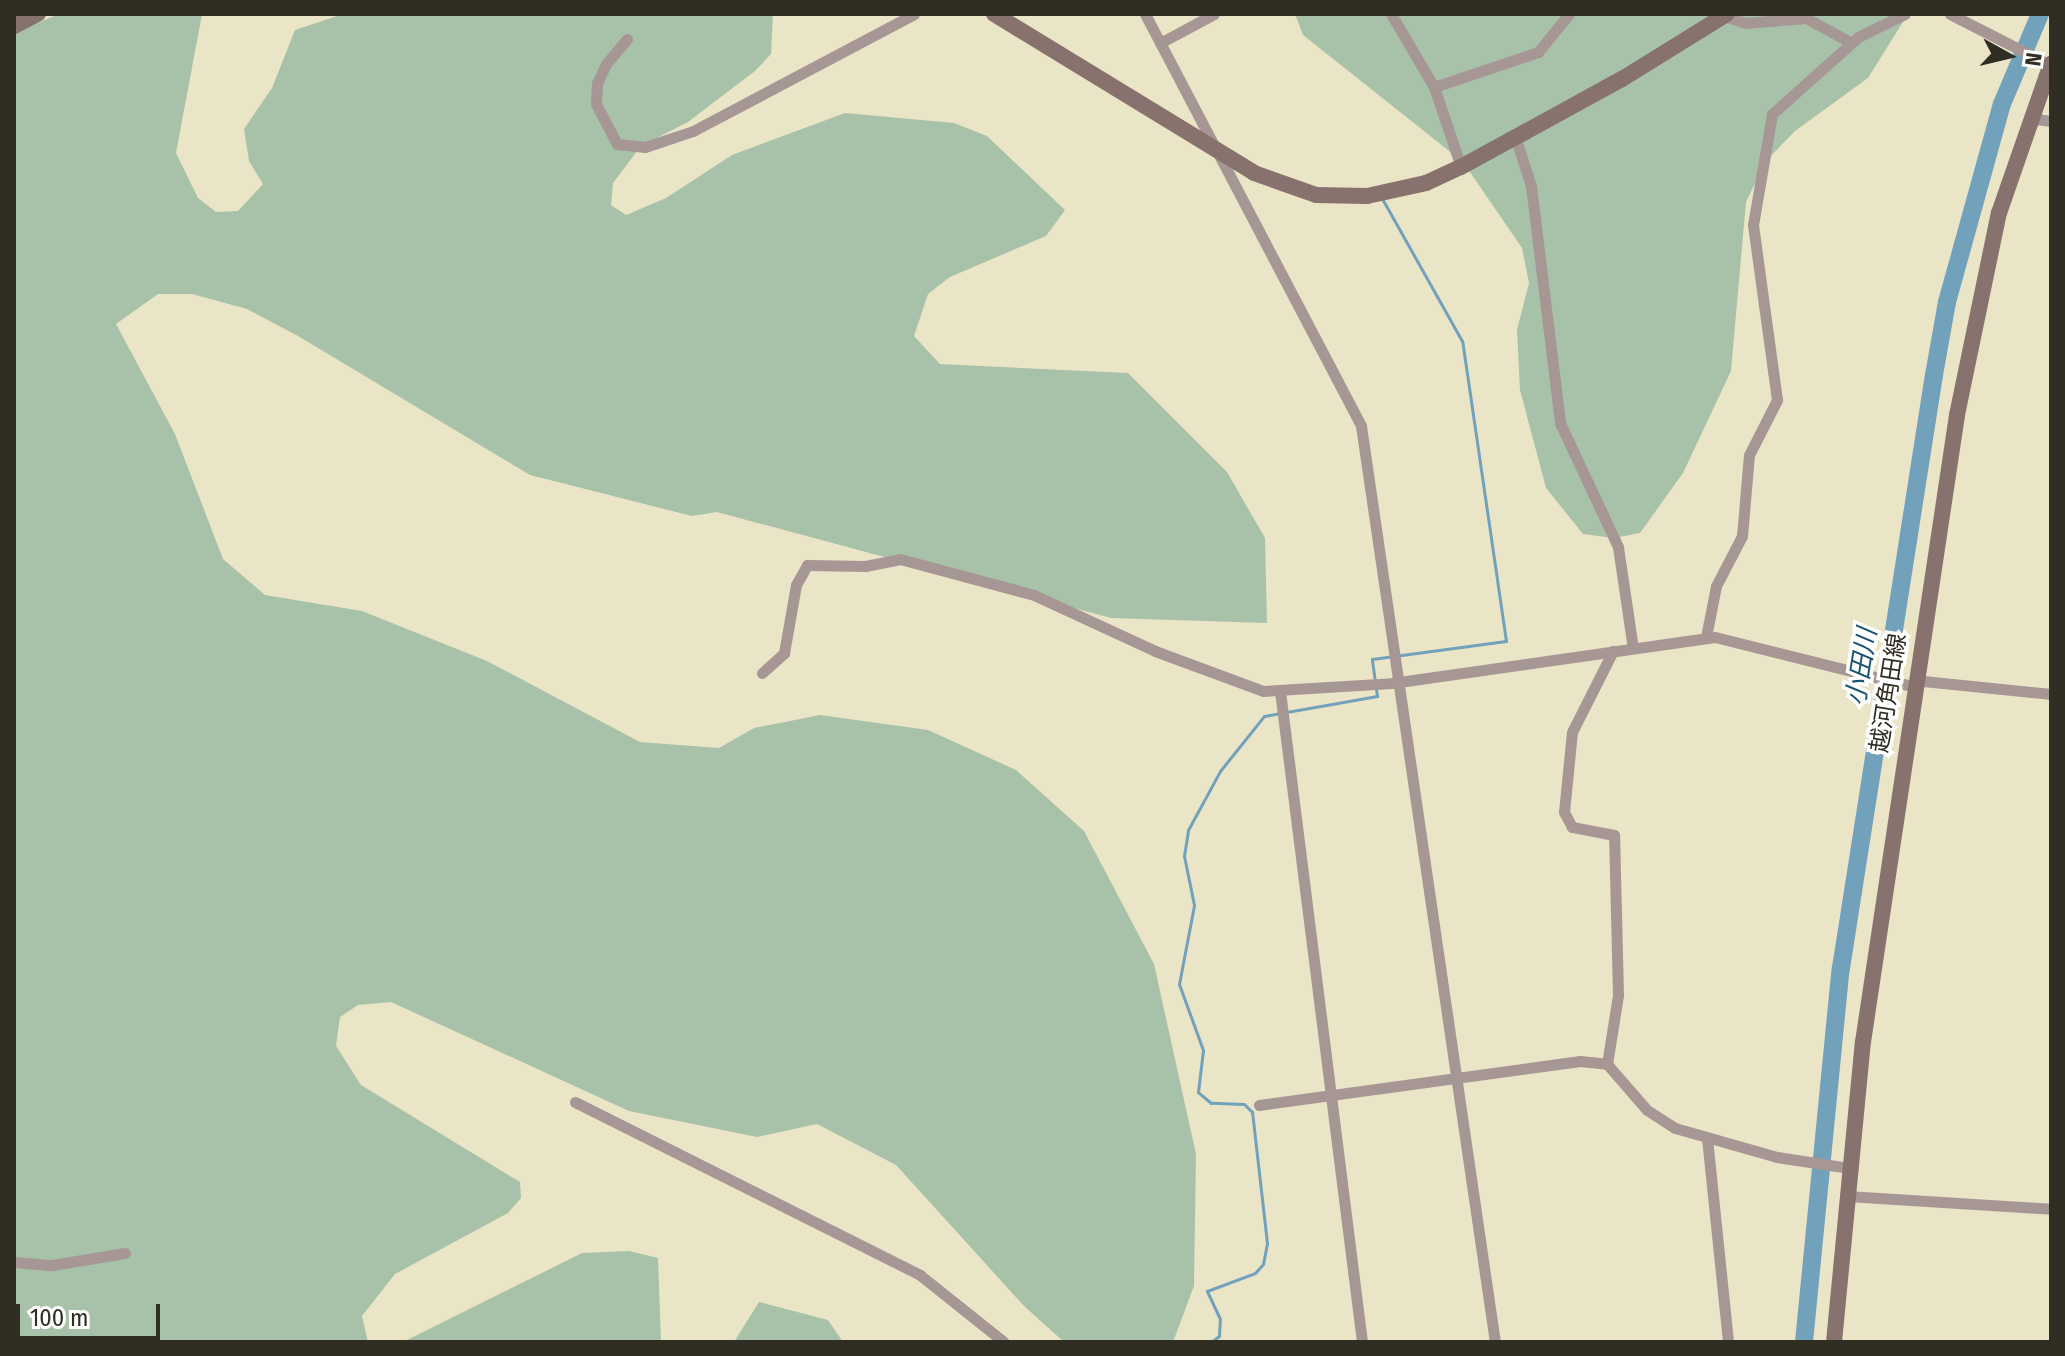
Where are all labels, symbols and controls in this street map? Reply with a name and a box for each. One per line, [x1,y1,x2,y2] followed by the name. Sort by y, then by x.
[1969,16,2049,96] north arrow
[2019,51,2048,68] text: N
[1840,626,1884,708] water label: 小田川
[1865,631,1913,755] street label: 越河角田線
[20,1288,164,1338] scale bar
[30,1304,88,1332] text: 100 m

